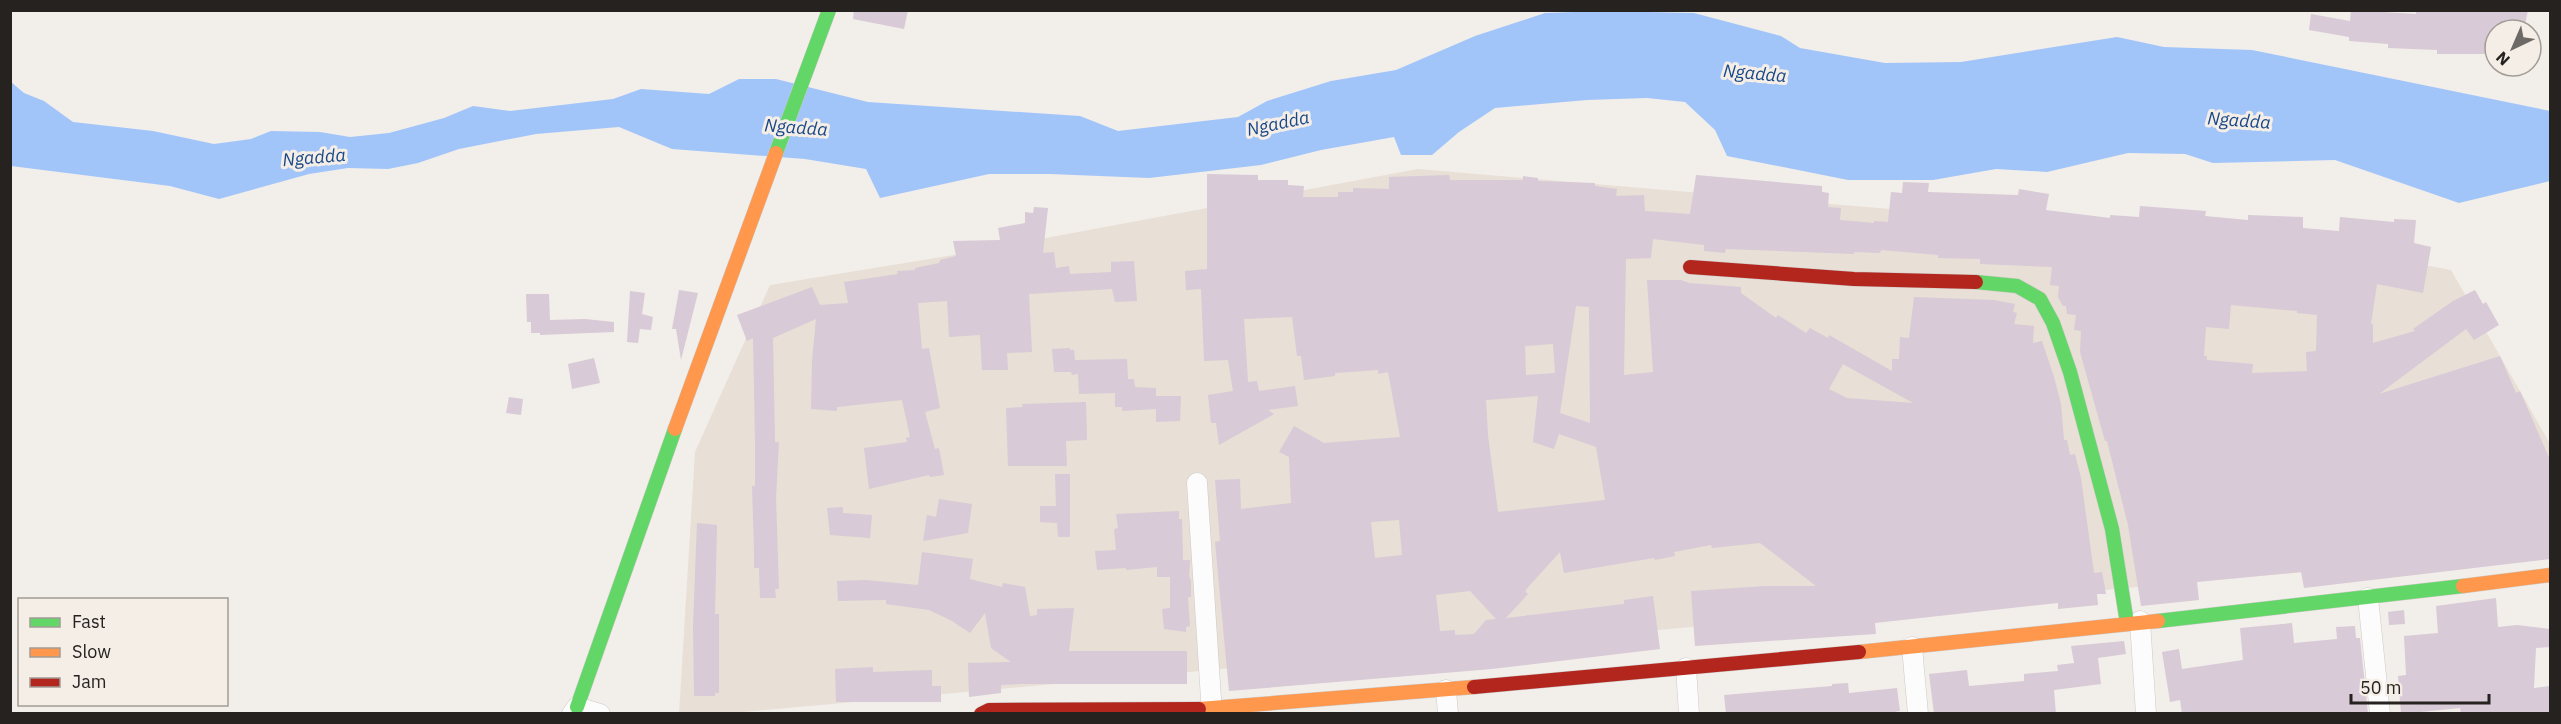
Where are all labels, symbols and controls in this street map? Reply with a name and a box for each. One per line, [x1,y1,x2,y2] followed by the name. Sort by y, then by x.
[2483,18,2543,78] north arrow
[2491,48,2514,70] text: N
[1722,59,1788,87] water label: Ngadda
[1245,105,1311,141] water label: Ngadda
[2207,106,2271,134] water label: Ngadda
[764,113,828,141] water label: Ngadda
[281,143,347,171] water label: Ngadda
[18,598,228,706] legend
[72,610,106,633] text: Fast
[72,640,111,663] text: Slow
[2351,667,2489,705] scale bar
[72,670,107,693] text: Jam
[2360,676,2402,699] text: 50 m

